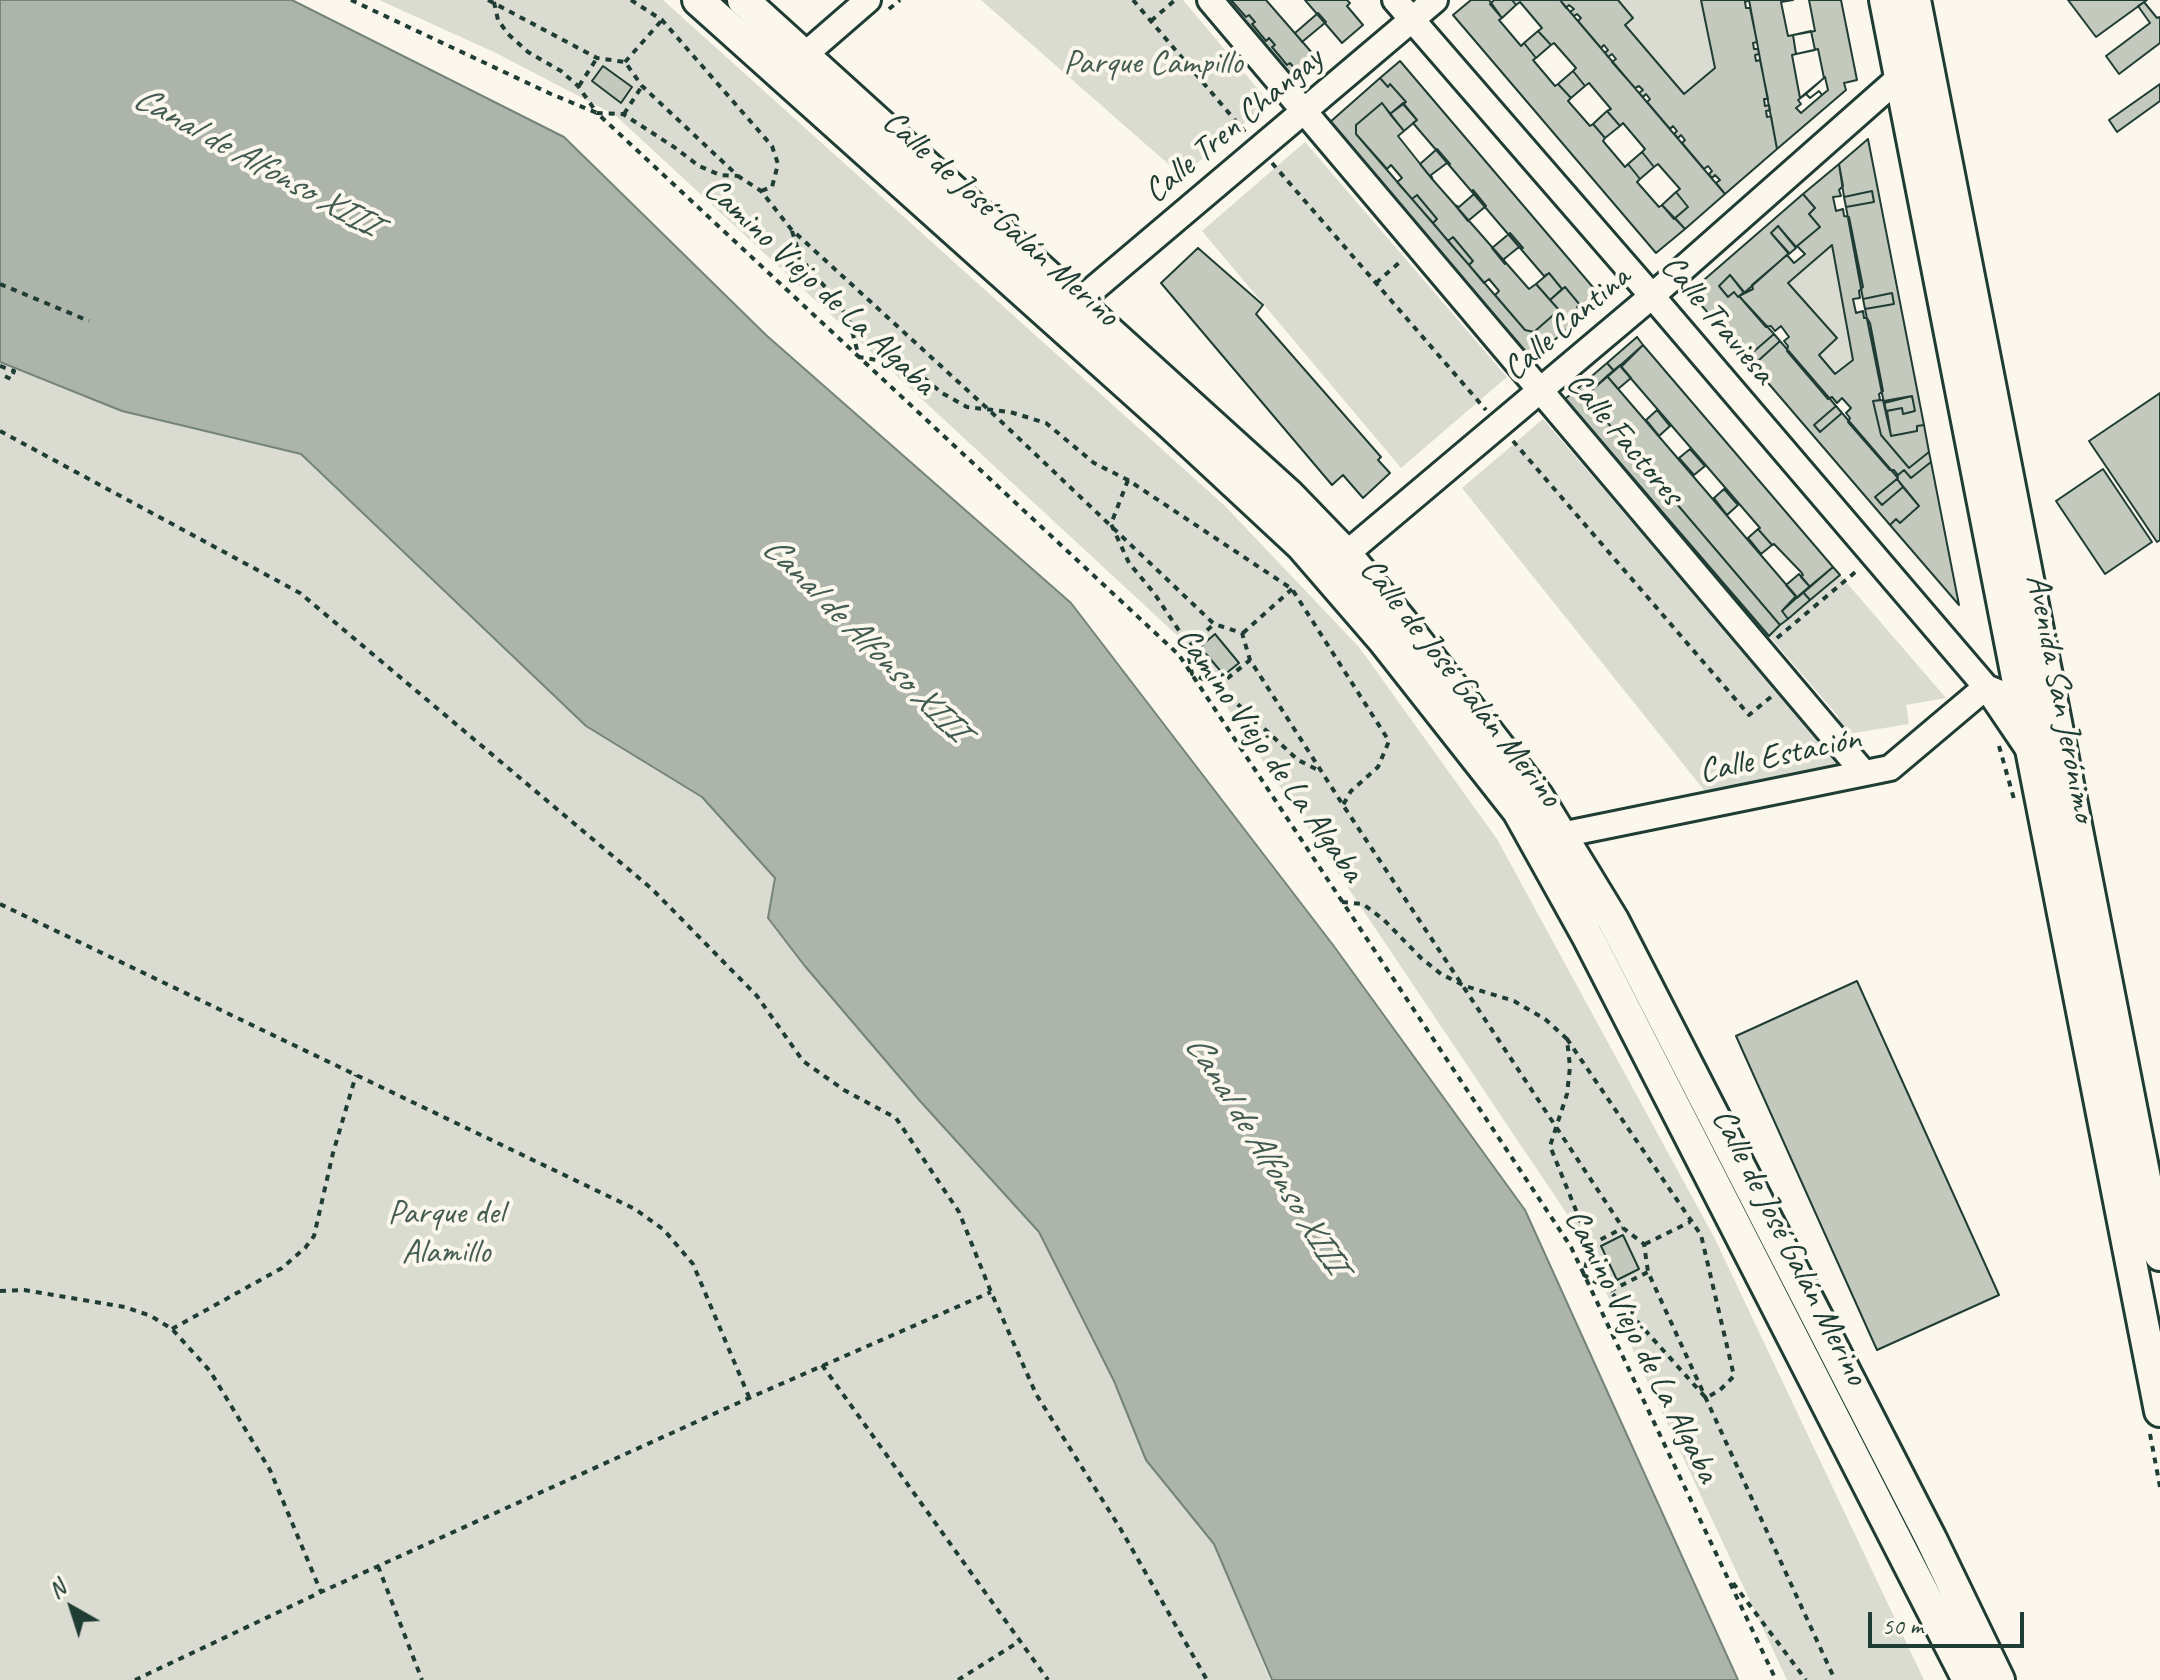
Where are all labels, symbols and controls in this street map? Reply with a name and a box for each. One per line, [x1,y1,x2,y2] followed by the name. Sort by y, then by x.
[1136,39,1332,213] street label: Calle Tren Changay
[1064,44,1242,84] park label: Parque Campillo
[125,77,385,247] water label: Canal de Alfonso XIII
[873,102,1127,336] street label: Calle de José Galán Merino
[695,169,943,405] street label: Camino Viejo de La Algaba
[1651,247,1783,393] street label: Calle Traviesa
[1495,258,1639,390] street label: Calle Cantina
[1557,364,1691,514] street label: Calle Factores
[752,527,976,751] water label: Canal de Alfonso XIII
[1350,551,1570,815] street label: Calle de José Galán Merino
[2016,571,2104,825] street label: Avenida San Jerónimo
[1166,620,1372,890] street label: Camino Viejo de La Algaba
[1696,719,1864,793] street label: Calle Estación
[1175,1027,1355,1281] water label: Canal de Alfonso XIII
[1702,1102,1876,1392] street label: Calle de José Galán Merino
[388,1194,504,1274] park label: Parque del Alamillo
[1554,1202,1728,1490] street label: Camino Viejo de La Algaba
[32,1568,112,1648] north arrow
[43,1574,71,1605] text: N
[1872,1596,2028,1646] scale bar
[1882,1611,1923,1641] text: 50 m

